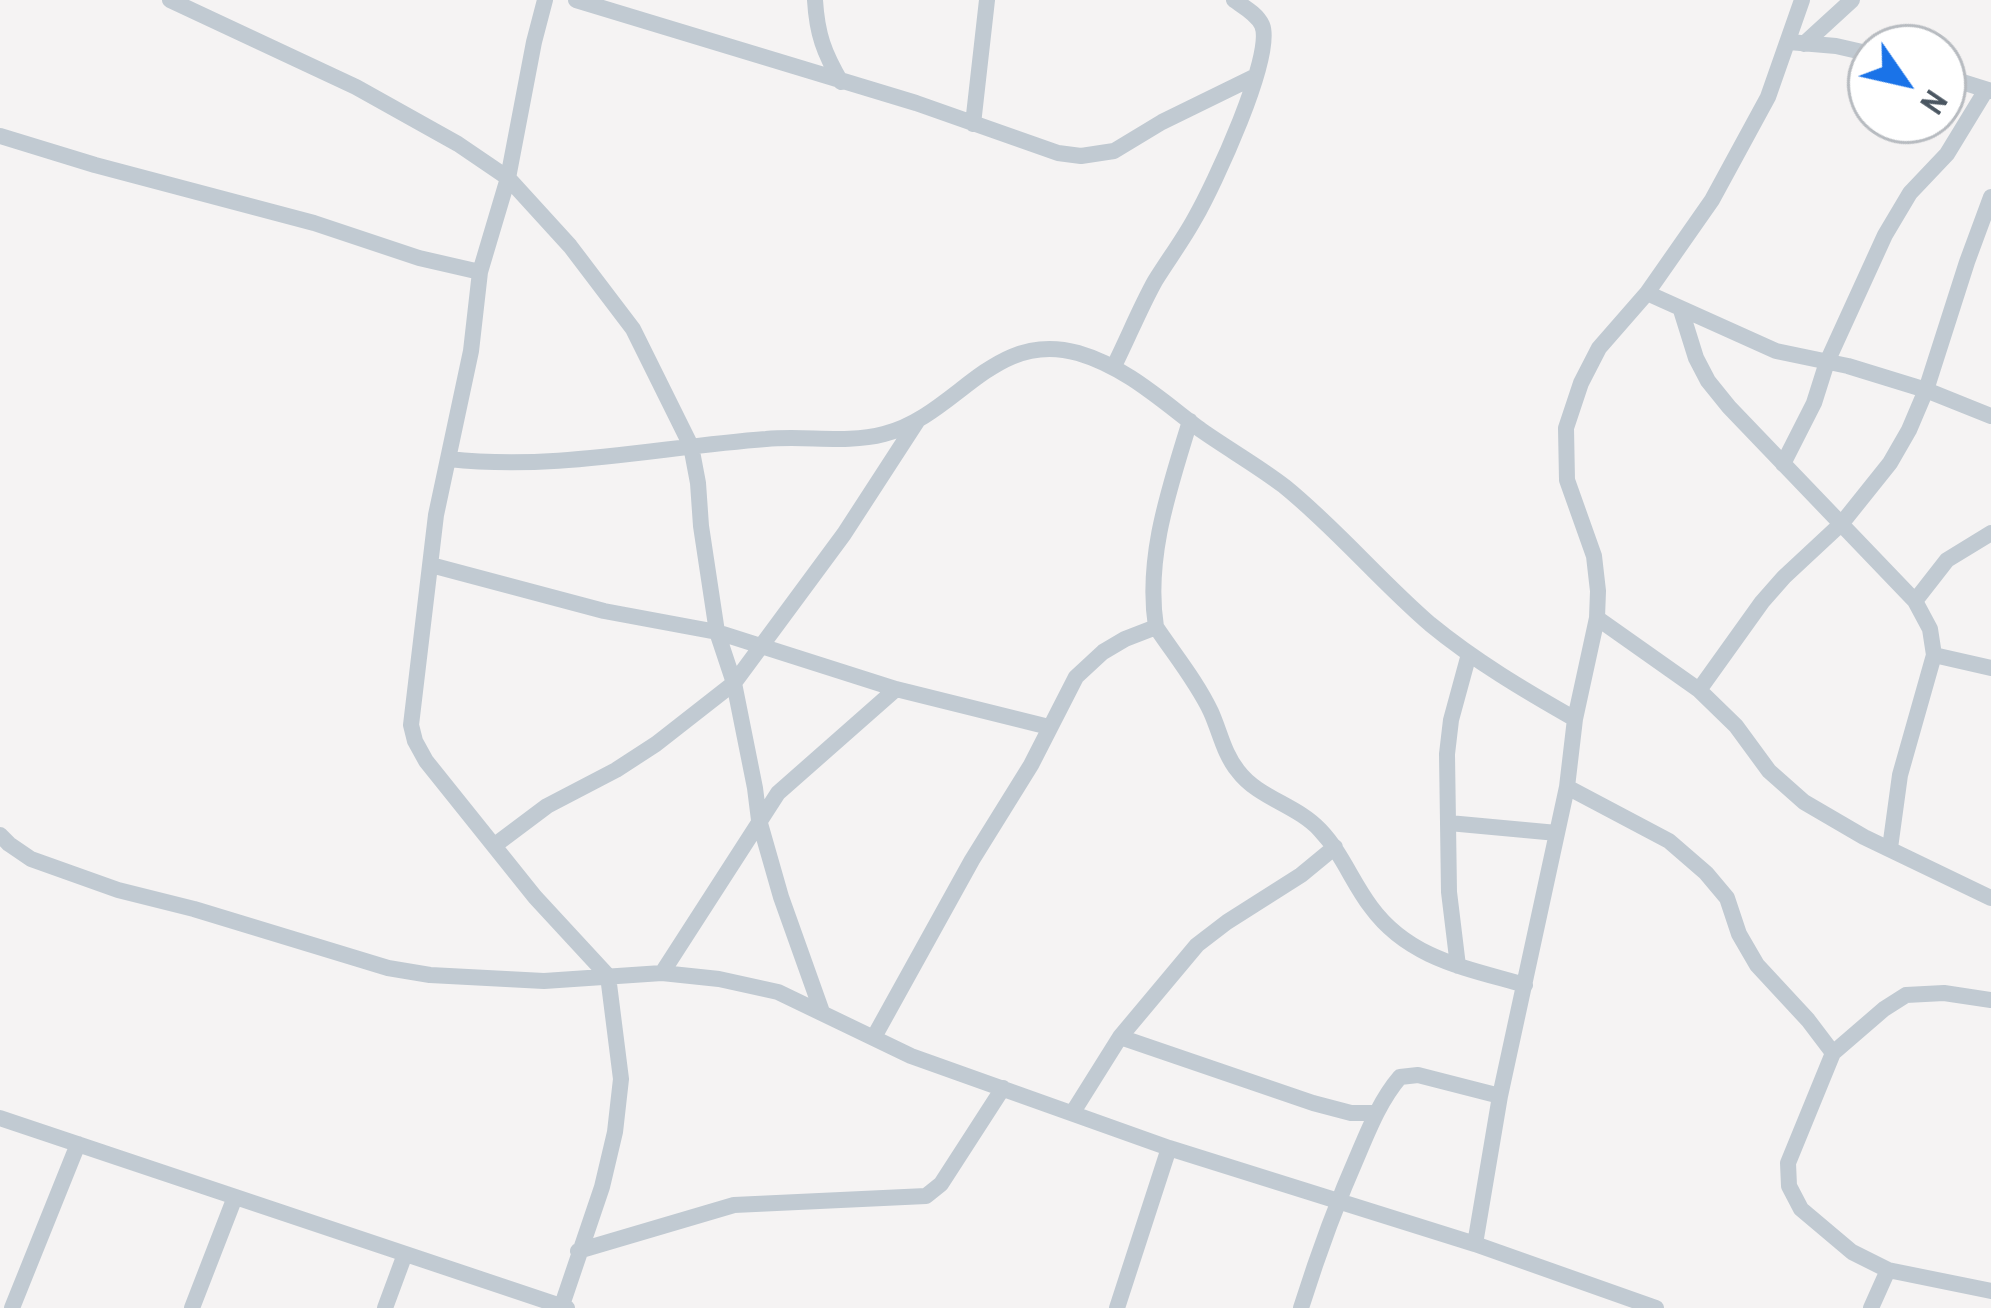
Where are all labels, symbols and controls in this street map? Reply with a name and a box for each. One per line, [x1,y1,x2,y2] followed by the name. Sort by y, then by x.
[1847,24,1967,144] north arrow
[1911,82,1958,123] text: N

